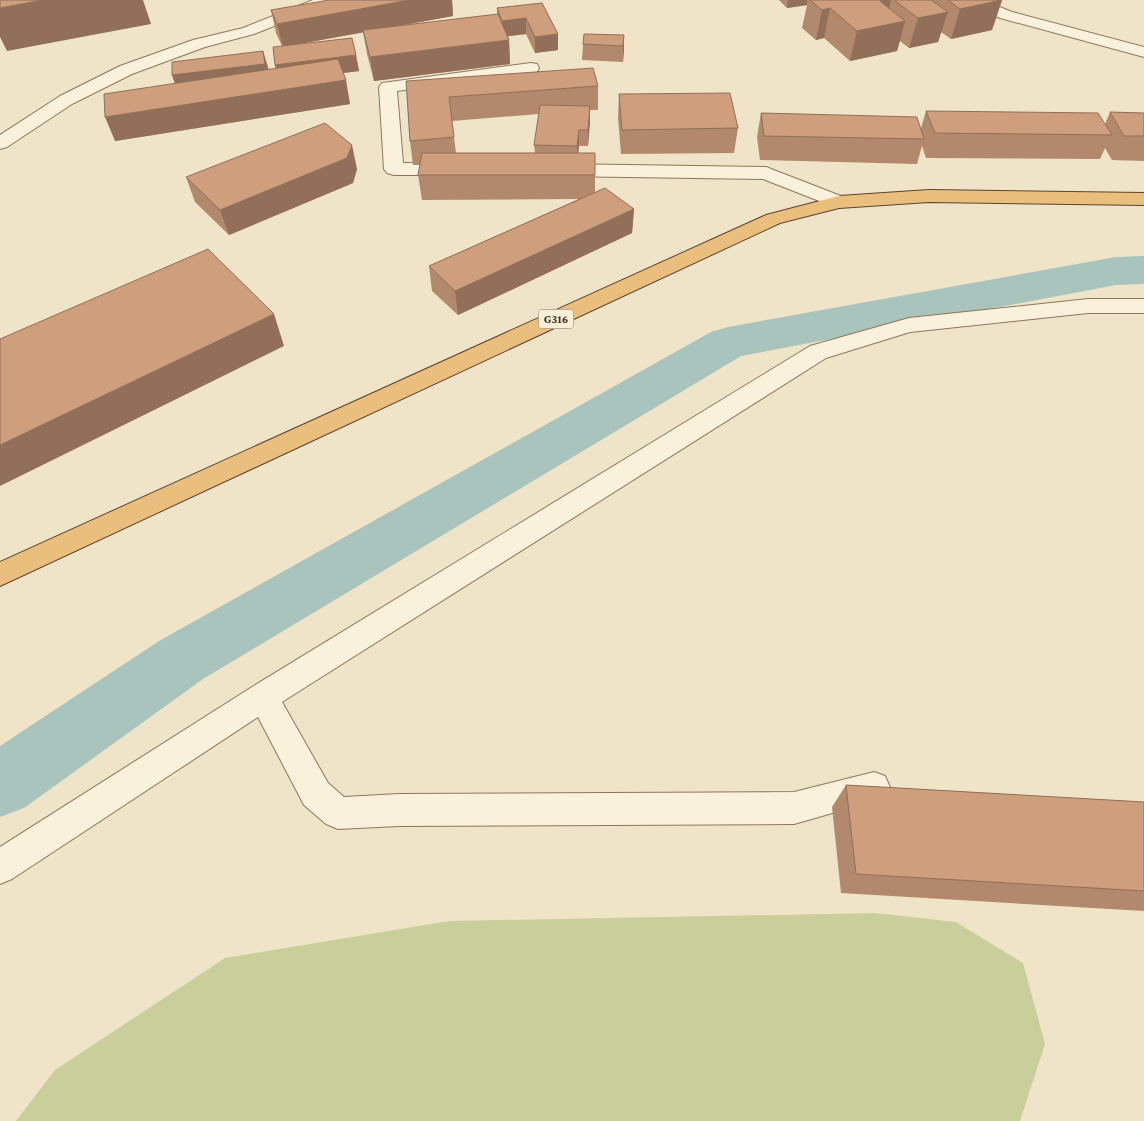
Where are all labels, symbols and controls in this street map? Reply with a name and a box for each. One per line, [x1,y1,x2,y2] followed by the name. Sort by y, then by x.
[538,310,574,328] road number: G316

